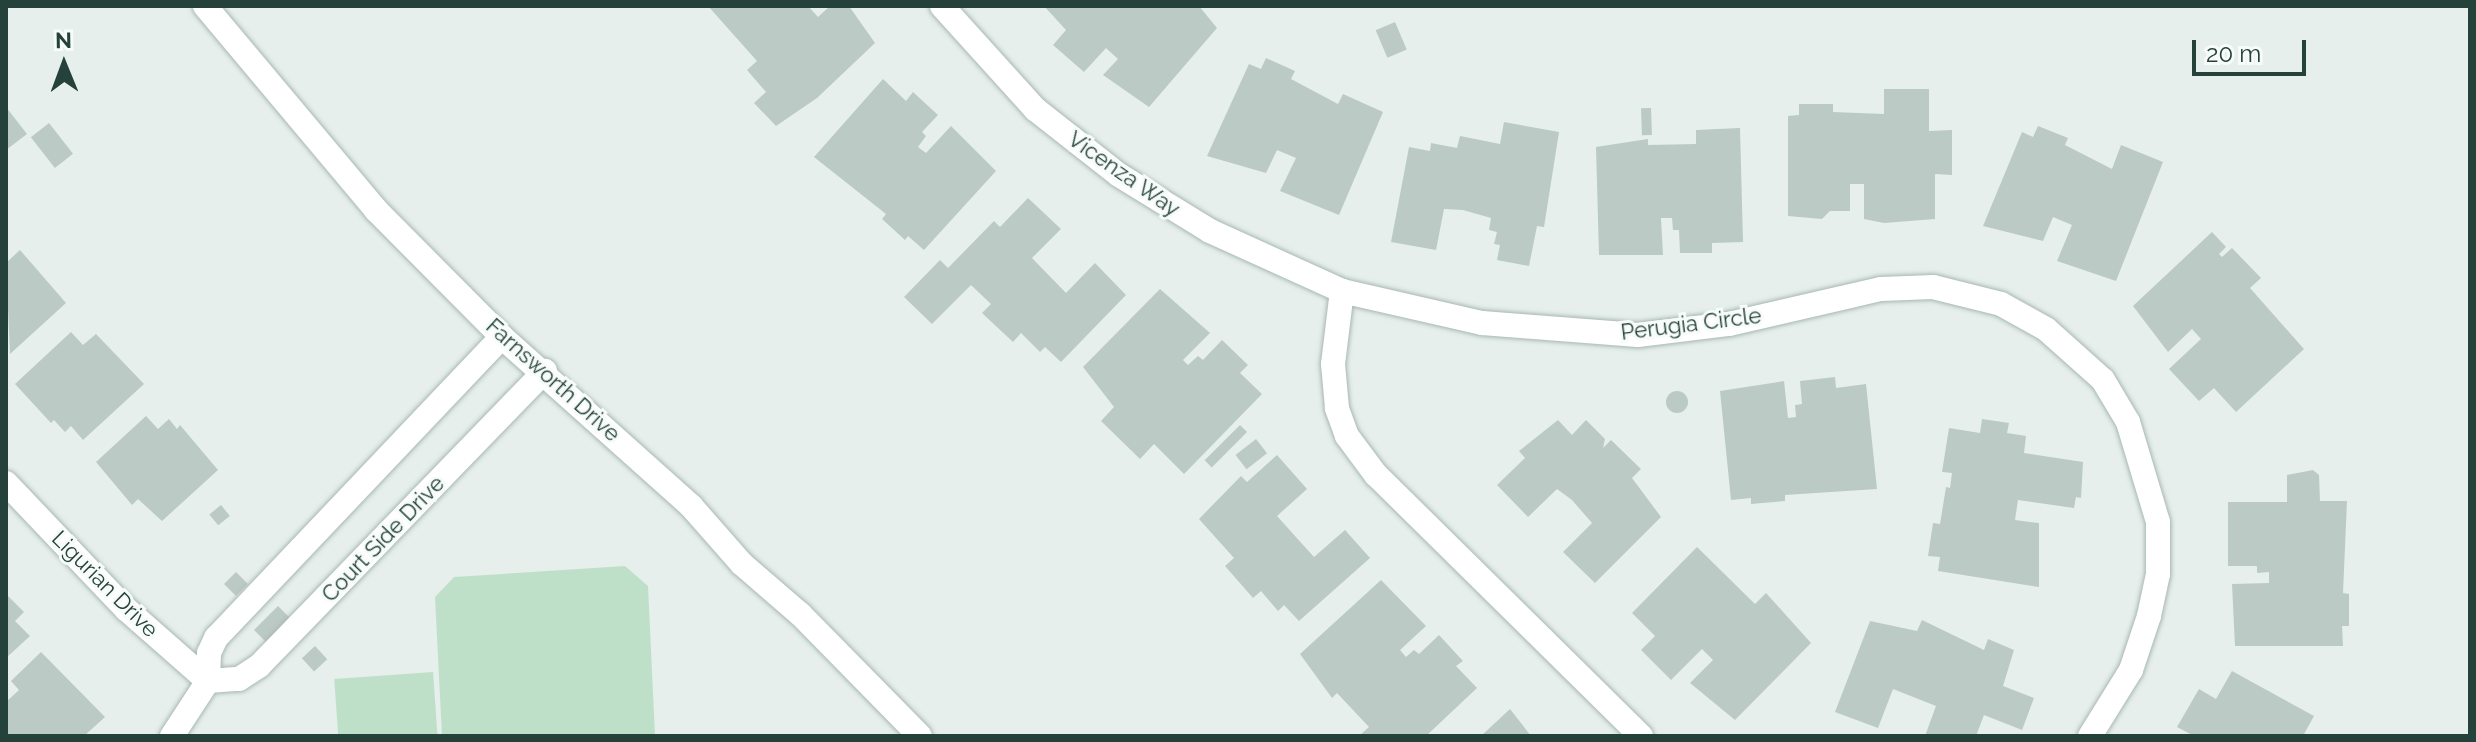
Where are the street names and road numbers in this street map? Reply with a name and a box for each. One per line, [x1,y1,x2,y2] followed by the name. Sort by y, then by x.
[1063,126,1185,222] street label: Vicenza Way
[1619,302,1763,346] street label: Perugia Circle
[481,313,625,447] street label: Farnsworth Drive
[316,471,450,607] street label: Court Side Drive
[46,525,164,643] street label: Ligurian Drive

